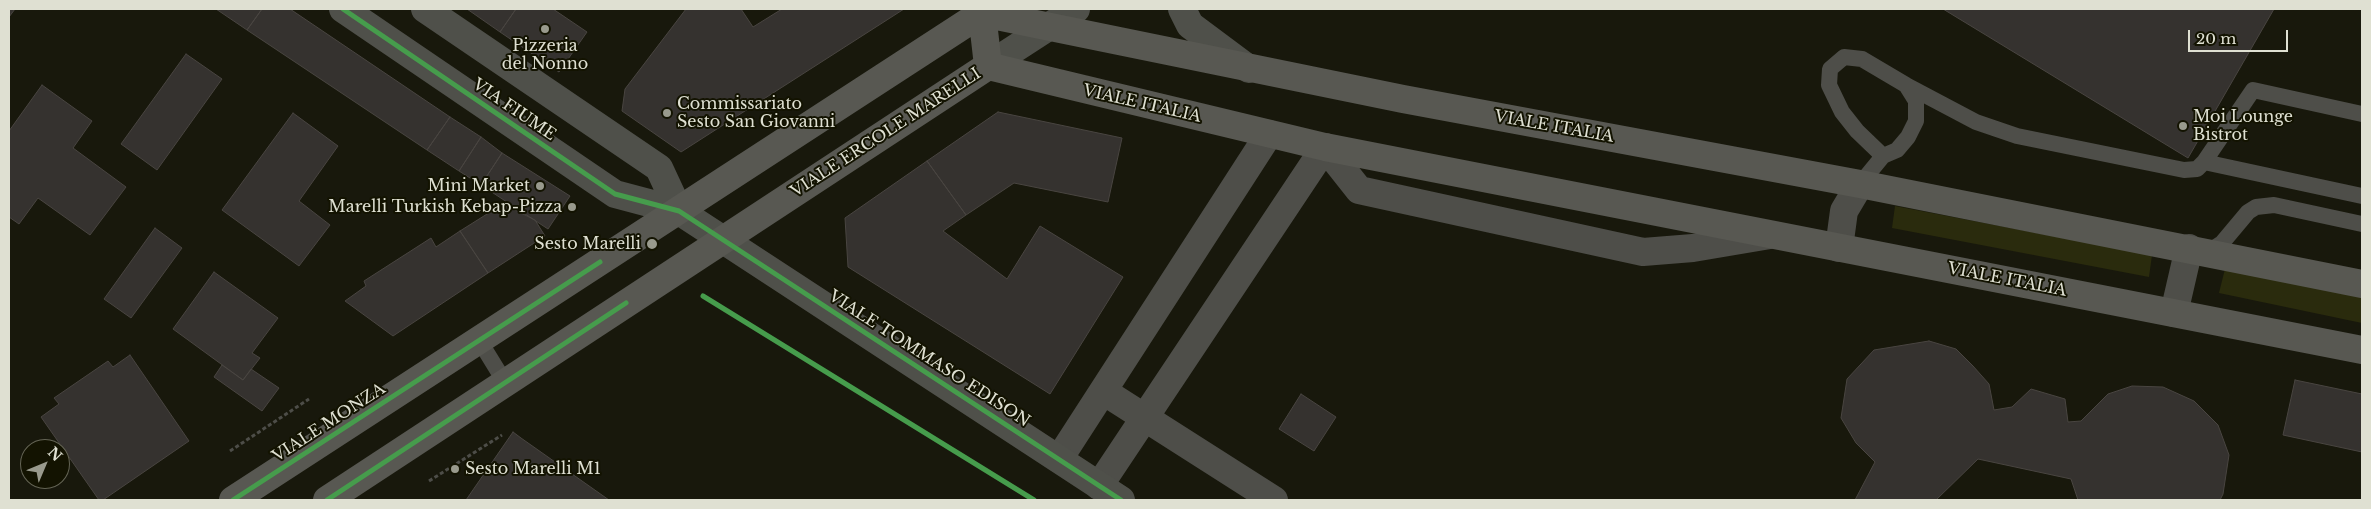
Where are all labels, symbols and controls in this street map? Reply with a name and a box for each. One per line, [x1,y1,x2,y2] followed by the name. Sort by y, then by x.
[2191,20,2291,52] scale bar
[539,23,551,35] marker: Pizzeria del Nonno
[2196,29,2236,48] text: 20 m
[502,36,588,74] place label: Pizzeria del Nonno
[787,64,985,202] street label: VIALE ERCOLE MARELLI
[469,75,559,145] street label: VIA FIUME
[1081,81,1203,127] street label: VIALE ITALIA
[677,94,835,132] place label: Commissariato Sesto San Giovanni
[661,107,673,119] marker: Commissariato Sesto San Giovanni
[1493,107,1615,147] street label: VIALE ITALIA
[2193,107,2293,145] place label: Moi Lounge Bistrot
[2177,120,2189,132] marker: Moi Lounge Bistrot
[428,176,530,196] place label: Mini Market
[534,180,546,192] marker: Mini Market
[328,197,562,217] place label: Marelli Turkish Kebap-Pizza
[566,201,578,213] marker: Marelli Turkish Kebap-Pizza
[534,234,641,254] place label: Sesto Marelli
[645,237,659,251] marker: Sesto Marelli
[1946,259,2068,301] street label: VIALE ITALIA
[825,287,1033,431] street label: VIALE TOMMASO EDISON
[269,379,389,467] street label: VIALE MONZA
[20,439,70,489] north arrow
[44,443,66,465] text: N
[465,459,601,479] place label: Sesto Marelli M1
[449,463,461,475] marker: Sesto Marelli M1

